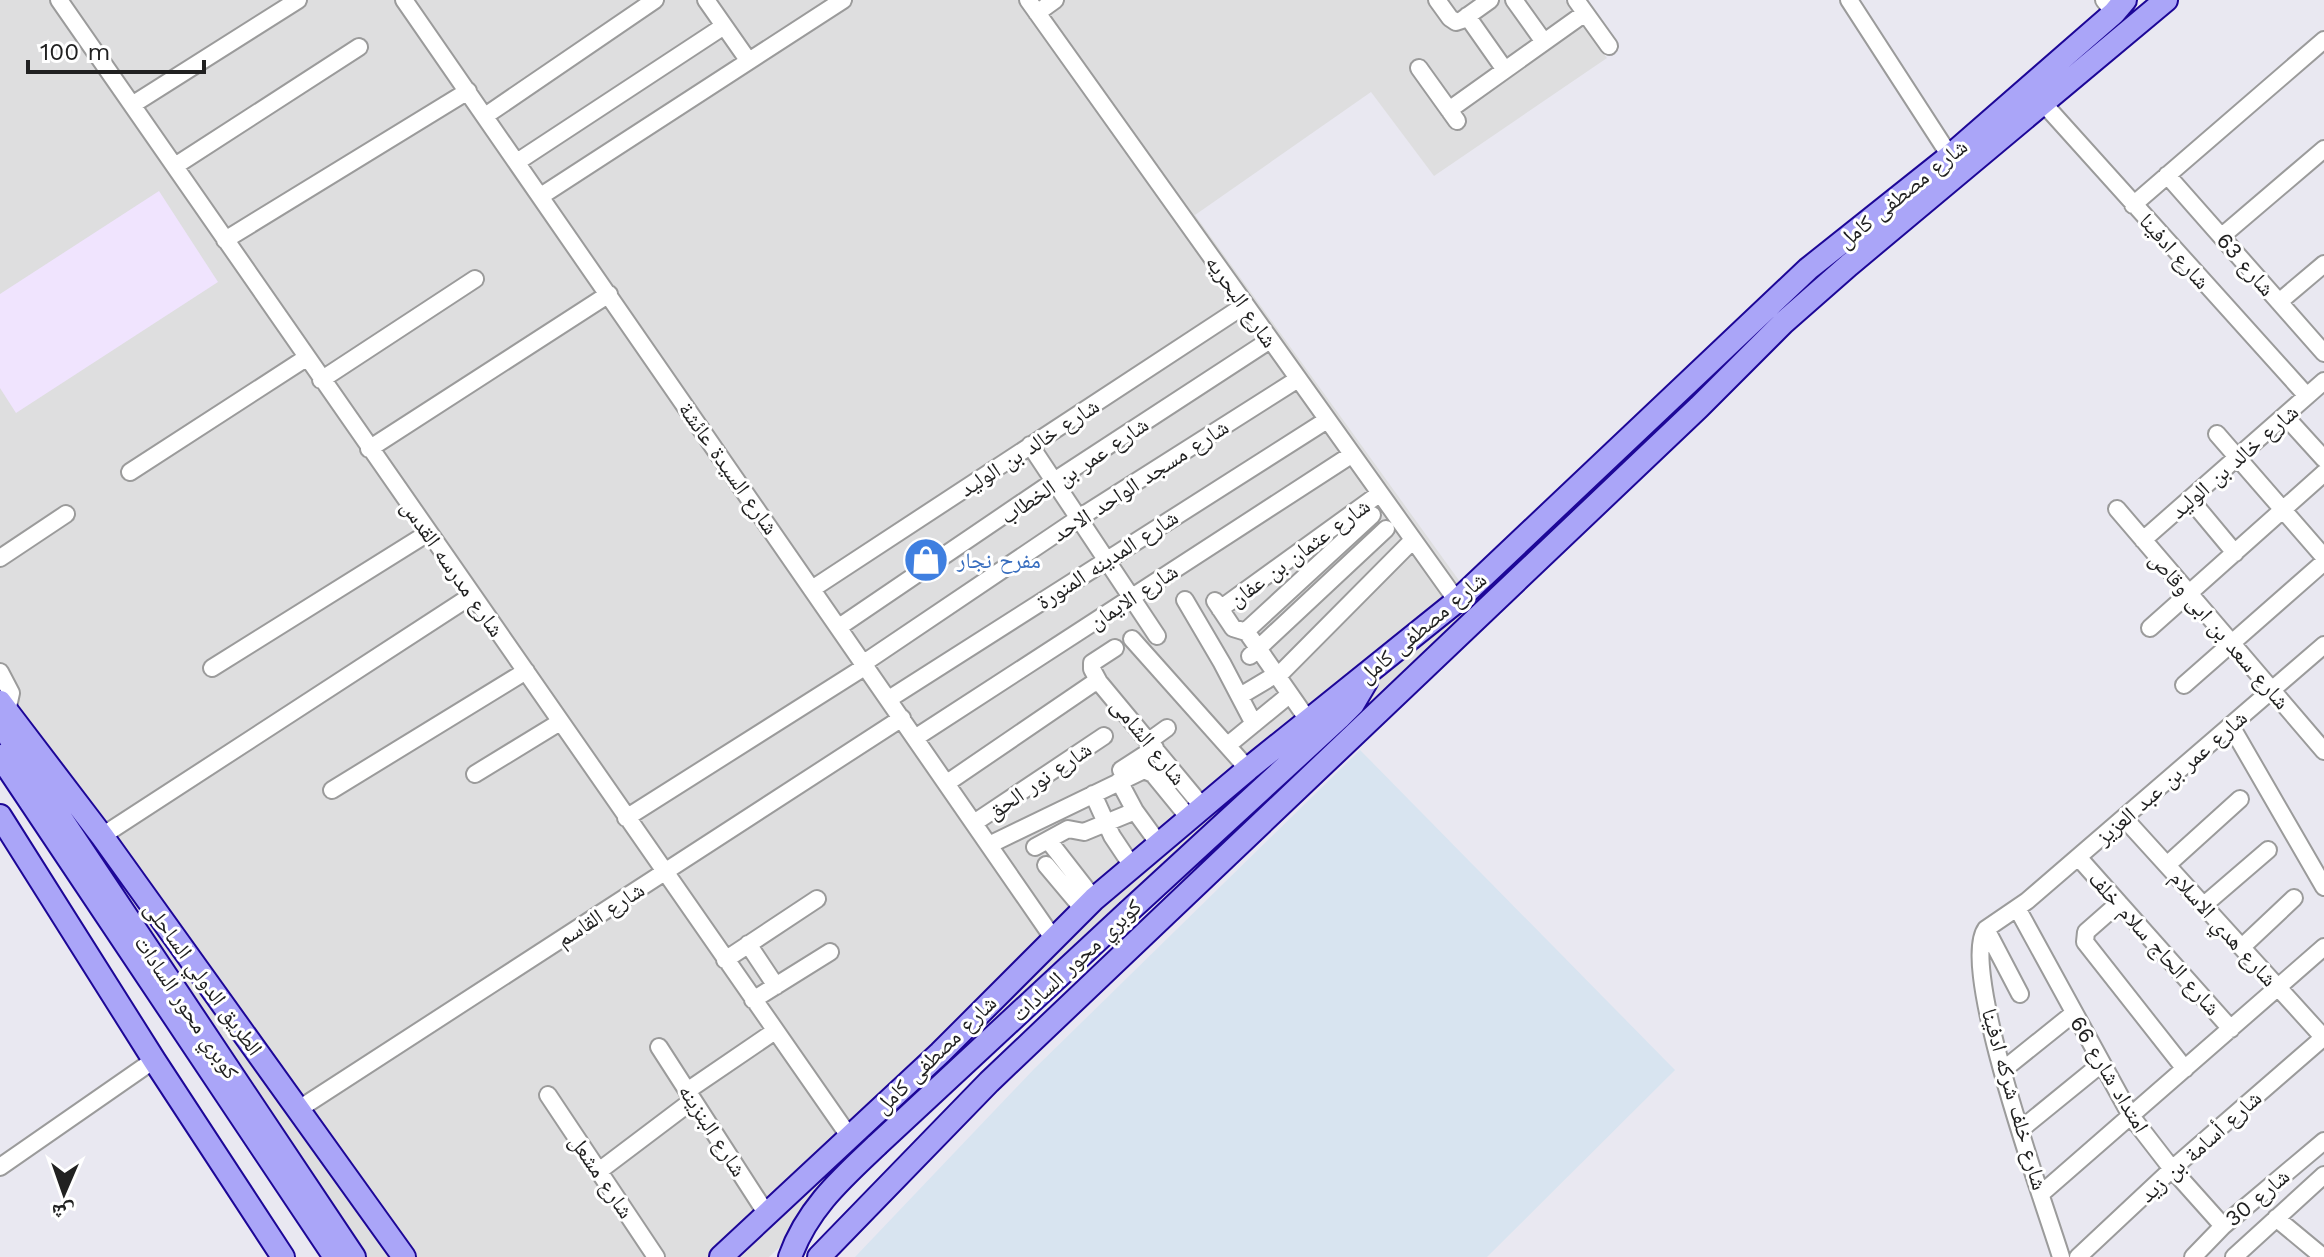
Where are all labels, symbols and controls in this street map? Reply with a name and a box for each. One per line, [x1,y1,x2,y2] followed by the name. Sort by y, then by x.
[28,24,204,74] scale bar
[40,38,110,66] text: 100 m
[1833,134,1973,254] street label: شارع مصطفى كامل
[2134,208,2215,295] street label: شارع ادفينا
[2211,228,2280,302] street label: شارع 63
[1200,250,1282,353] street label: شارع البحريه
[955,393,1104,503] street label: شارع خالد بن الوليد
[673,397,784,540] street label: شارع السيدة عائشة
[2165,399,2304,524] street label: شارع خالد بن الوليد
[995,412,1154,530] street label: شارع عمر بن الخطاب
[1048,414,1234,548] street label: شارع مسجد الواحد الاحد
[1224,493,1375,613] street label: شارع عثمان بن عفان
[395,495,509,642] street label: شارع مدرسه القدس
[1032,504,1183,615] street label: شارع المدينه المنورة
[902,536,950,584] shop icon: مفرح نجار
[2144,547,2295,715] street label: شارع سعد بن ابى وقاص
[956,548,1041,574] place label: مفرح نجار
[1084,558,1183,635] street label: شارع الايمان
[1353,567,1492,689] street label: شارع مصطفى كامل
[1105,693,1191,790] street label: شارع الشامى
[2090,705,2253,851] street label: شارع عمر بن عبد العزيز
[982,736,1097,825] street label: شارع نور الحق
[2162,865,2282,995] street label: شارع هدي الاسلام
[2082,866,2226,1022] street label: شارع الحاج سلام خلف
[552,877,650,954] street label: شارع القاسم
[1006,894,1149,1030] street label: كوبري محور السادات
[136,896,268,1063] street label: الطريق الدولي الساحلى
[125,931,244,1086] street label: كوبري محور السادات
[869,990,1002,1119] street label: شارع مصطفى كامل
[1976,1006,2052,1193] street label: شارع خلف شركه ادفينا
[2064,1011,2154,1138] street label: امتداد شارع 66
[673,1079,752,1182] street label: شارع البنزينه
[2134,1085,2267,1208] street label: شارع أسامة بن زيد
[564,1129,639,1224] street label: شارع مشعل
[24,1153,104,1233] north arrow
[2220,1163,2295,1232] street label: شارع 30
[51,1199,75,1225] text: ش

